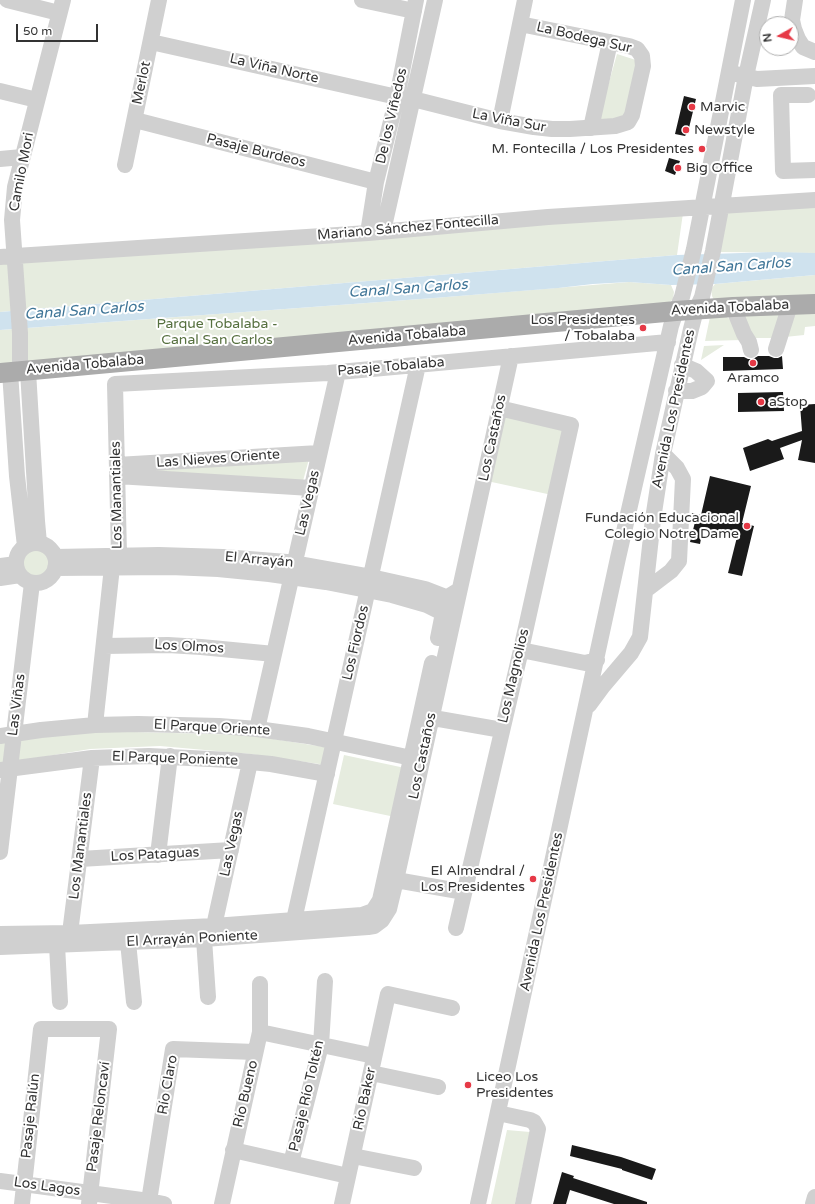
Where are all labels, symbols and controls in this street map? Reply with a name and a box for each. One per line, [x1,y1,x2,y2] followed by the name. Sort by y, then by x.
[18,16,100,42] scale bar
[759,16,799,56] north arrow
[535,19,633,57] street label: La Bodega Sur
[23,24,52,38] text: 50 m
[761,32,775,43] text: N
[228,51,320,87] street label: La Viña Norte
[129,60,155,106] street label: Merlot
[373,66,411,166] street label: De los Viñedos
[700,99,745,115] place label: Marvic
[687,102,697,112] marker: Marvic
[471,106,547,136] street label: La Viña Sur
[694,122,755,138] place label: Newstyle
[681,125,691,135] marker: Newstyle
[6,131,38,213] street label: Camilo Mori
[205,131,307,171] street label: Pasaje Burdeos
[491,141,694,157] place label: M. Fontecilla / Los Presidentes
[697,144,707,154] marker: M. Fontecilla / Los Presidentes
[686,160,753,176] place label: Big Office
[673,163,683,173] marker: Big Office
[317,212,499,244] street label: Mariano Sánchez Fontecilla
[671,254,791,280] water label: Canal San Carlos
[348,276,468,302] water label: Canal San Carlos
[670,297,790,319] street label: Avenida Tobalaba
[24,298,144,324] water label: Canal San Carlos
[530,312,635,344] place label: Los Presidentes / Tobalaba
[156,316,278,348] park label: Parque Tobalaba - Canal San Carlos
[347,322,467,350] street label: Avenida Tobalaba
[638,323,648,333] marker: Los Presidentes / Tobalaba
[649,328,699,490] street label: Avenida Los Presidentes
[25,351,145,379] street label: Avenida Tobalaba
[337,354,445,380] street label: Pasaje Tobalaba
[748,358,758,368] marker: Aramco
[727,370,779,386] place label: Aramco
[476,393,510,483] street label: Los Castaños
[769,394,808,410] place label: aStop
[756,397,766,407] marker: aStop
[108,441,126,549] street label: Los Manantiales
[156,446,280,472] street label: Las Nieves Oriente
[292,469,324,537] street label: Las Vegas
[585,510,739,542] place label: Fundación Educacional Colegio Notre Dame
[742,521,752,531] marker: Fundación Educacional Colegio Notre Dame
[224,549,294,571] street label: El Arrayán
[339,604,373,682] street label: Los Fiordos
[495,627,533,725] street label: Los Magnolios
[154,637,224,657] street label: Los Olmos
[5,673,29,737] street label: Las Viñas
[406,711,440,801] street label: Los Castaños
[153,717,271,739] street label: El Parque Oriente
[112,748,238,770] street label: El Parque Poniente
[66,791,96,901] street label: Los Manantiales
[217,810,247,878] street label: Las Vegas
[517,831,567,993] street label: Avenida Los Presidentes
[110,844,200,866] street label: Los Pataguas
[420,863,525,896] place label: El Almendral / Los Presidentes
[528,874,538,884] marker: El Almendral / Los Presidentes
[126,927,258,951] street label: El Arrayán Poniente
[286,1039,328,1153] street label: Pasaje Río Toltén
[154,1054,182,1116] street label: Río Claro
[230,1059,262,1129] street label: Río Bueno
[84,1061,114,1173] street label: Pasaje Reloncaví
[350,1066,380,1132] street label: Río Baker
[476,1069,554,1102] place label: Liceo Los Presidentes
[18,1073,44,1159] street label: Pasaje Ralún
[463,1080,473,1090] marker: Liceo Los Presidentes
[13,1174,81,1200] street label: Los Lagos

